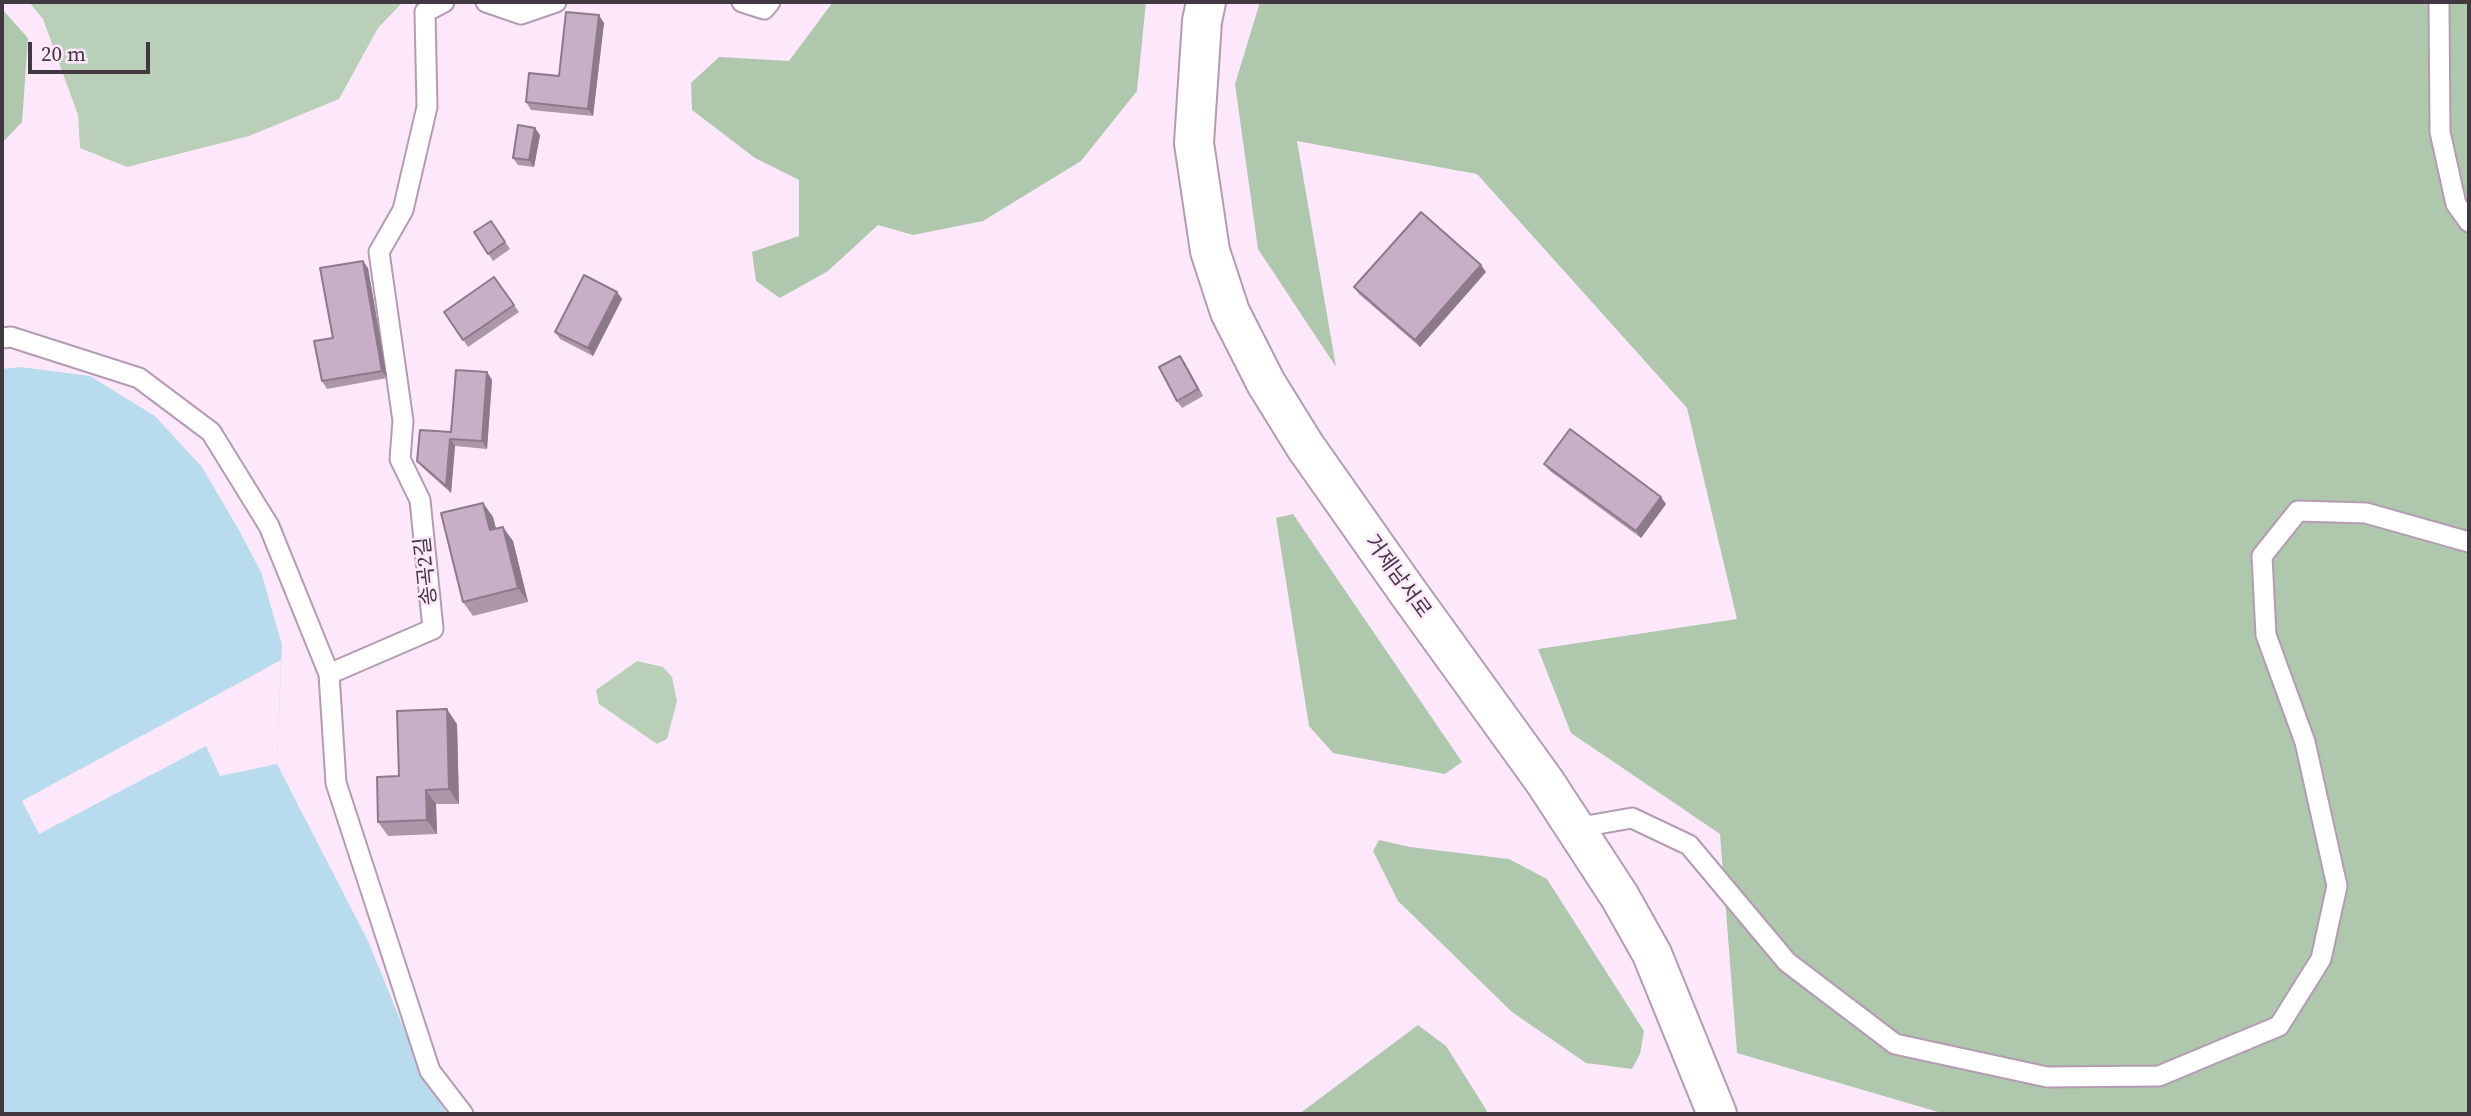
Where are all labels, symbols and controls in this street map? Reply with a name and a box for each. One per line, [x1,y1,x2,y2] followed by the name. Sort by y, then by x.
[32,28,154,72] scale bar
[41,39,86,68] text: 20 m
[1358,531,1436,623] street label: 거제남서로
[411,536,443,606] street label: 송곡2길

